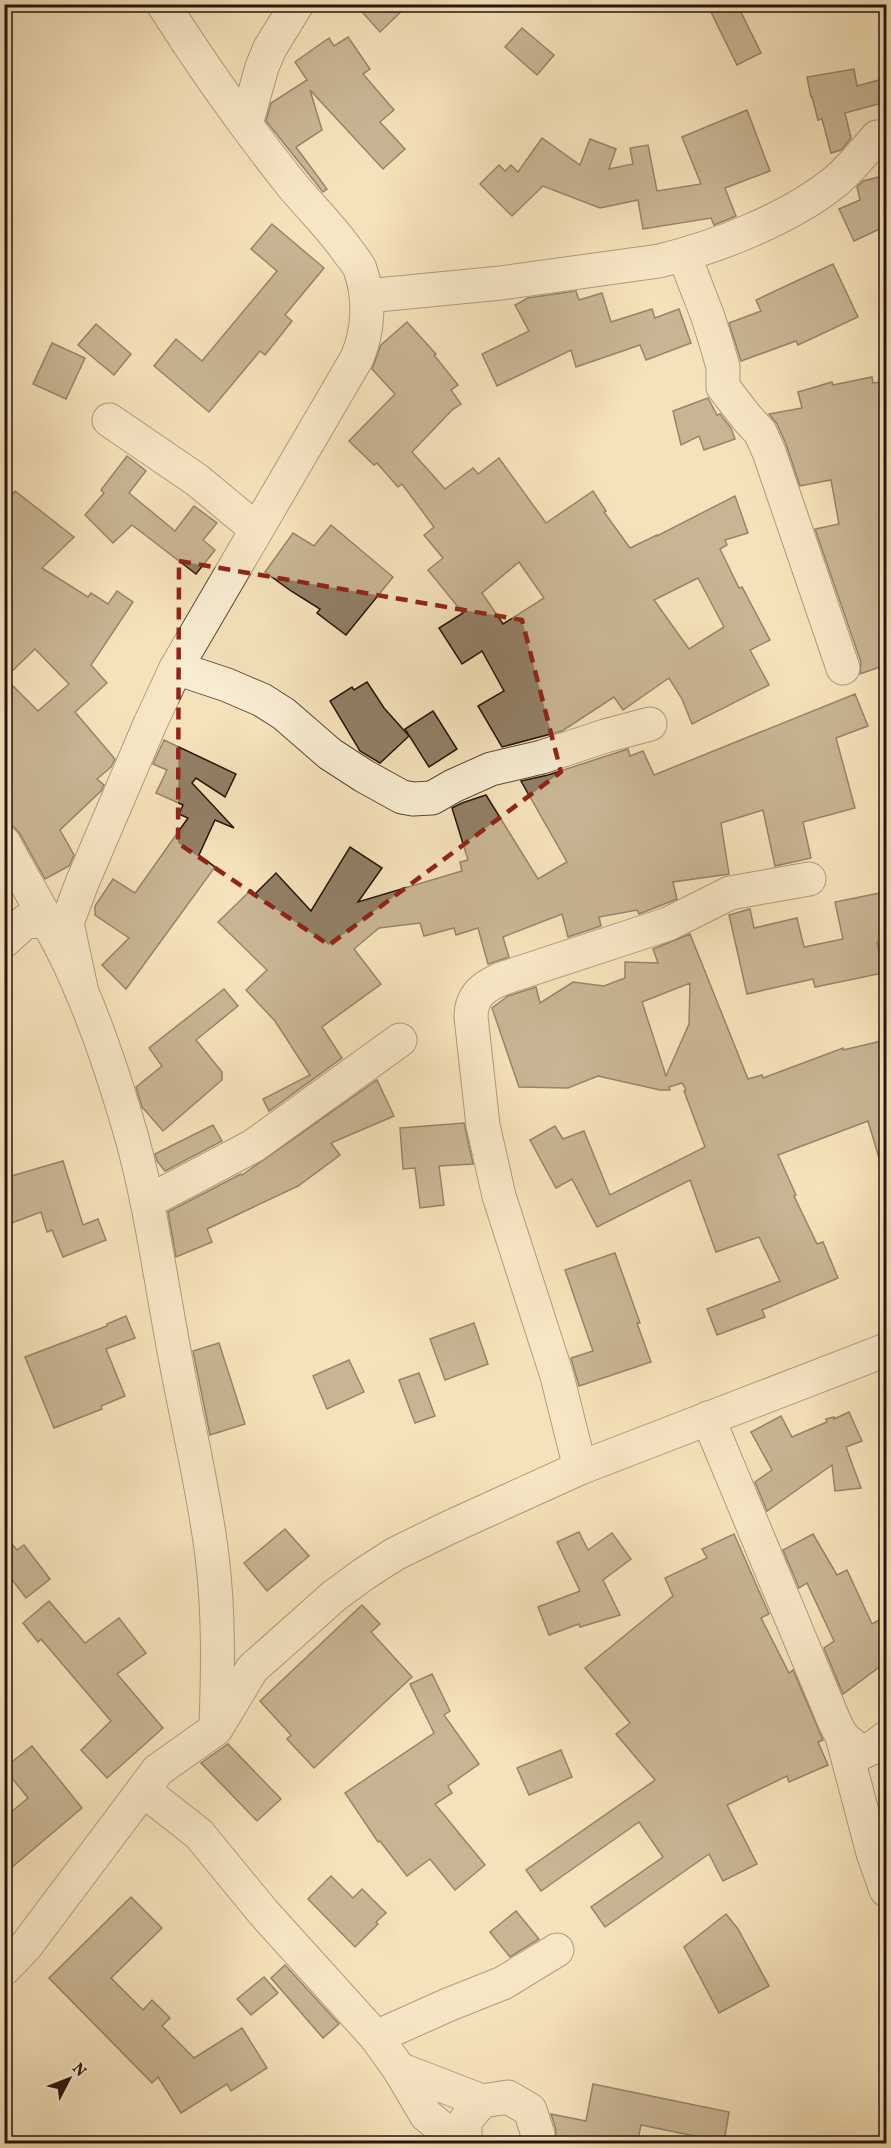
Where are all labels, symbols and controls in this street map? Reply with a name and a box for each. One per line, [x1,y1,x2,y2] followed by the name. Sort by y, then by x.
[39,2049,99,2109] north arrow
[67,2059,91,2082] text: N

